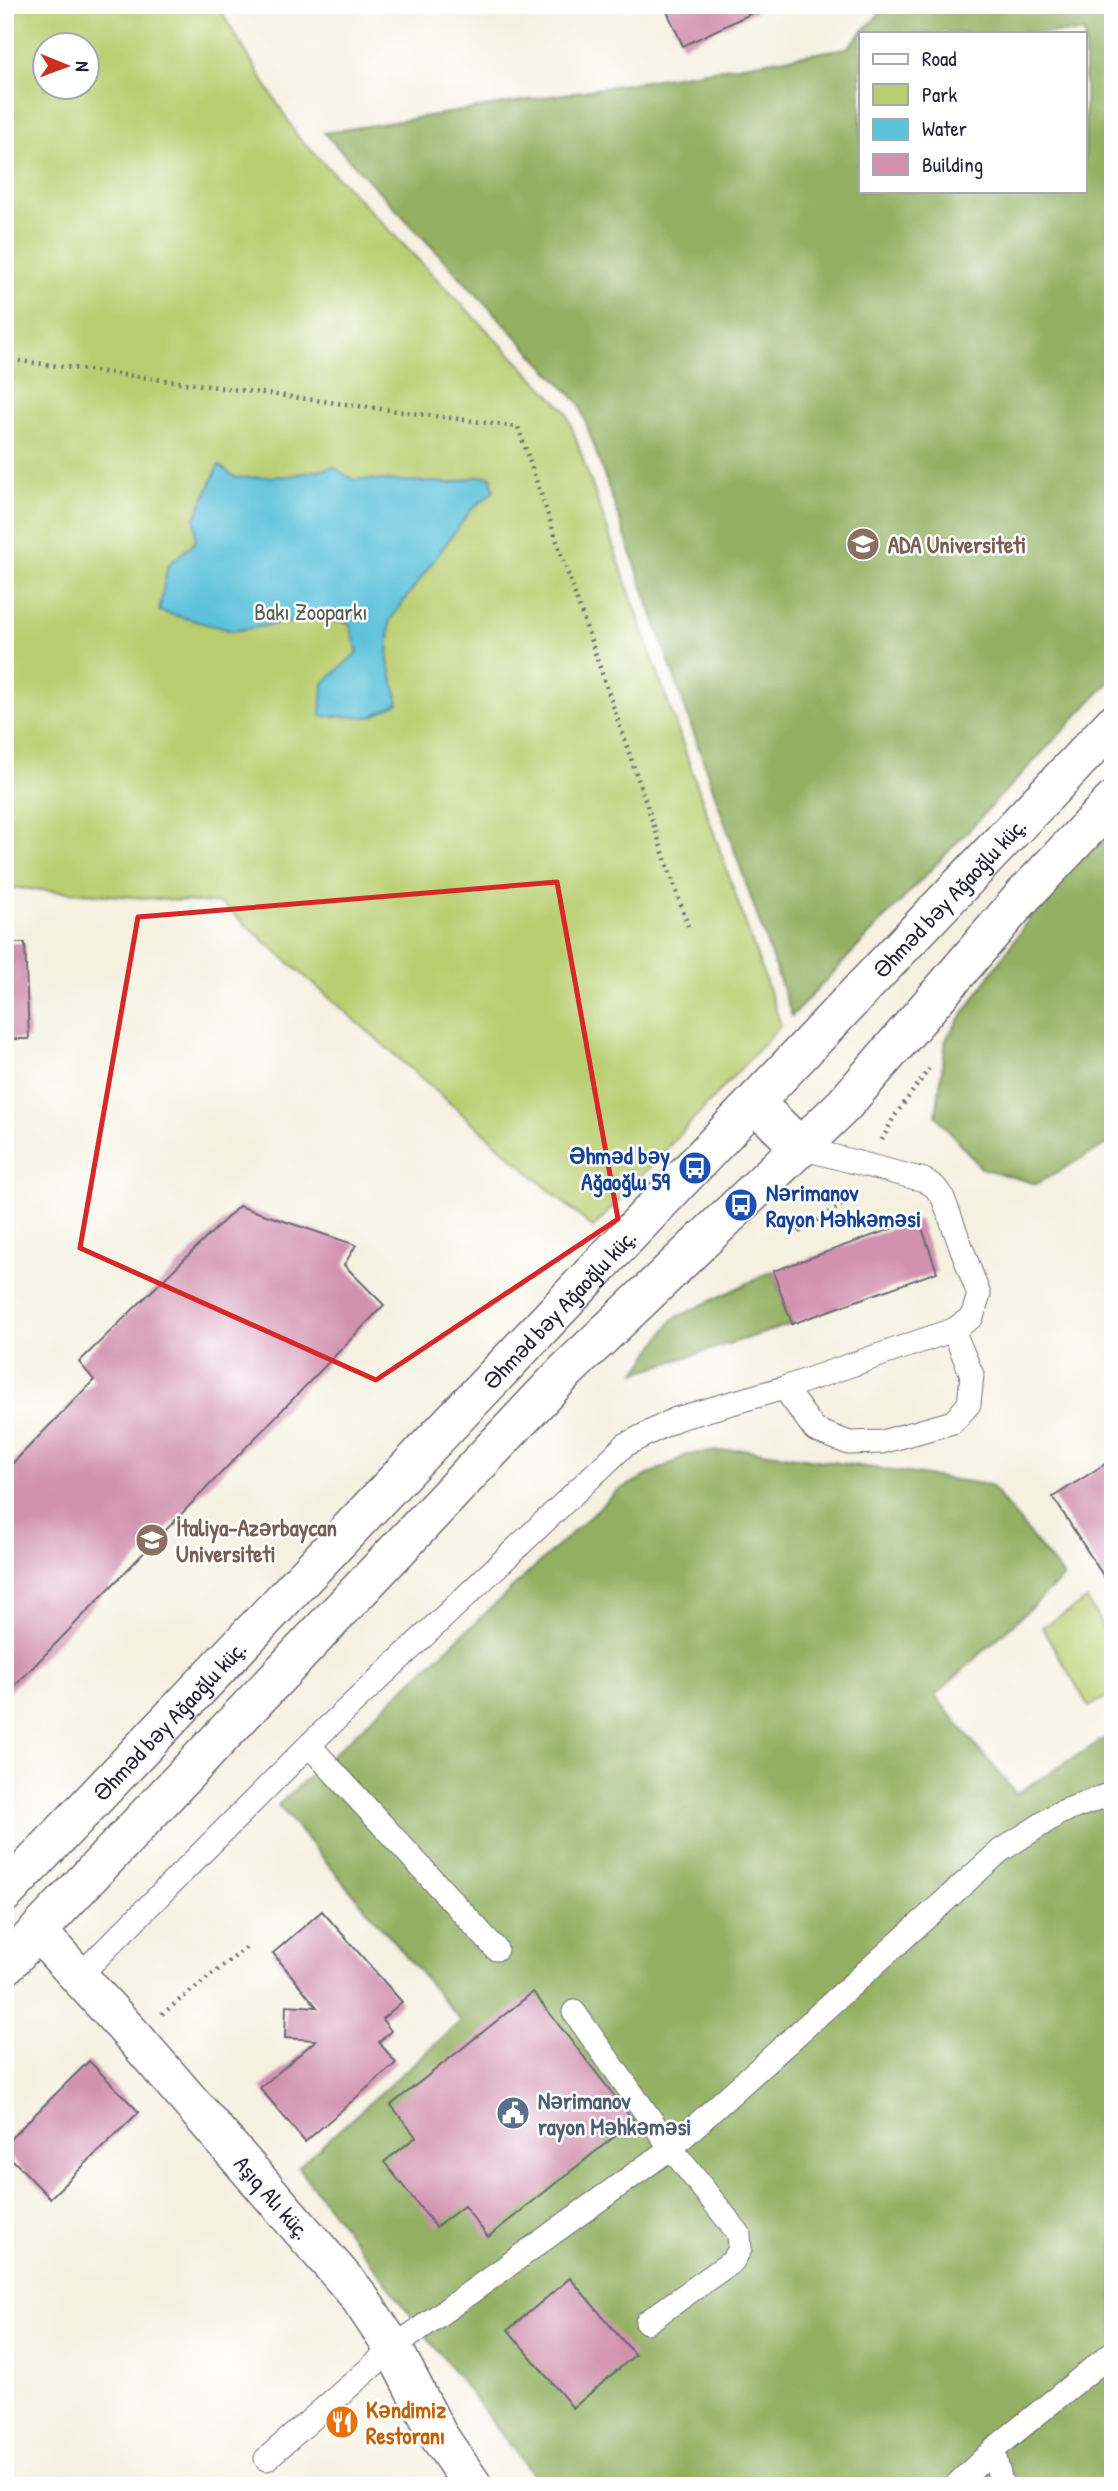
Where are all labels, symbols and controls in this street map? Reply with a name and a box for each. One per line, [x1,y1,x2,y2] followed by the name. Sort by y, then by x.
[32,32,102,102] north arrow
[859,32,1086,192] legend
[922,44,956,73] text: Road
[70,61,96,72] text: N
[922,80,957,109] text: Park
[922,114,967,143] text: Water
[922,150,983,179] text: Building
[844,525,882,563] school or university icon: ADA Universiteti
[888,529,1026,560] place label: ADA Universiteti
[254,596,368,627] park label: Bakı Zooparkı
[865,810,1032,984] street label: Əhməd bəy Ağaoğlu küç.
[569,1140,671,1198] place label: Əhməd bəy Ağaoğlu 59
[676,1149,714,1187] bus stop icon: Əhməd bəy Ağaoğlu 59
[766,1177,921,1235] place label: Nərimanov Rayon Məhkəməsi
[722,1186,760,1224] bus stop icon: Nərimanov Rayon Məhkəməsi
[475,1222,642,1396] street label: Əhməd bəy Ağaoğlu küç.
[176,1512,337,1569] place label: İtaliya-Azərbaycan Universiteti
[133,1521,171,1559] school or university icon: İtaliya-Azərbaycan Universiteti
[85,1633,252,1807] street label: Əhməd bəy Ağaoğlu küç.
[538,2085,691,2143] place label: Nərimanov rayon Məhkəməsi
[494,2094,532,2132] public building icon: Nərimanov rayon Məhkəməsi
[228,2148,318,2245] street label: Aşıq Alı küç.
[366,2394,446,2451] place label: Kəndimiz Restoranı
[323,2403,361,2441] restaurant icon: Kəndimiz Restoranı

